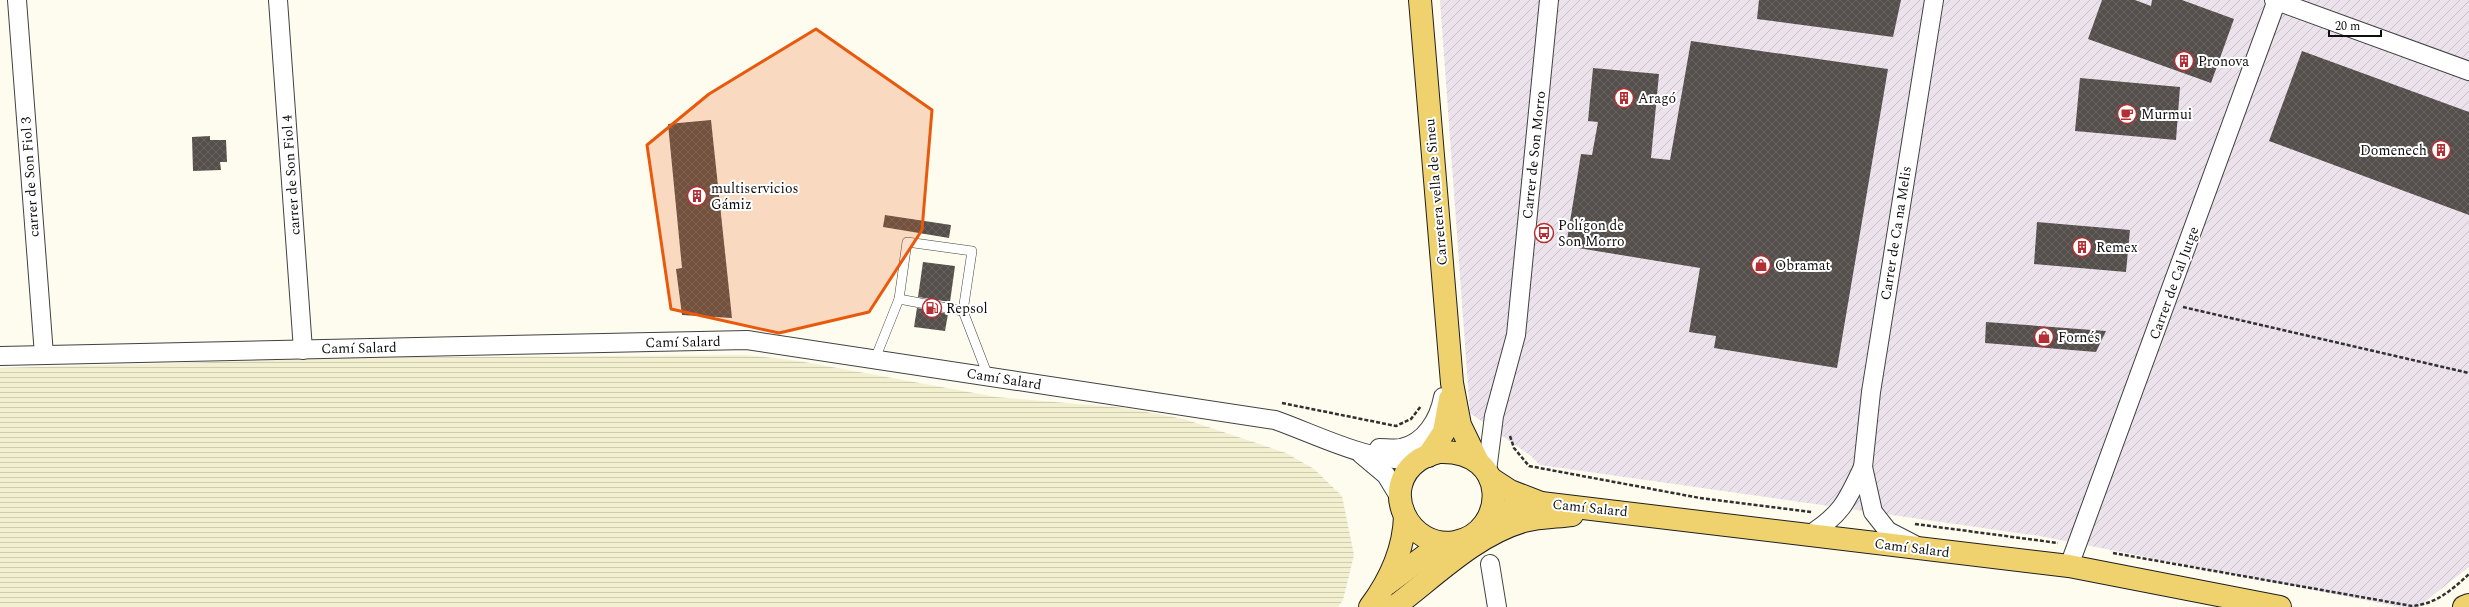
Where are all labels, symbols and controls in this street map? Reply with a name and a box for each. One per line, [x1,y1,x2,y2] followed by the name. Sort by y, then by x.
[2329,12,2381,38] scale bar
[2335,17,2360,36] text: 20 m
[2173,50,2195,72] building icon: Pronova
[2198,51,2249,72] place label: Pronova
[1613,87,1635,109] building icon: Aragó
[1638,88,1676,109] place label: Aragó
[1517,90,1551,220] street label: Carrer de Son Morro
[2116,103,2138,125] cafe icon: Murmui
[2141,104,2192,125] place label: Murmui
[276,114,306,236] street label: carrer de Son Fiol 4
[15,116,45,238] street label: carrer de Son Fiol 3
[1419,117,1453,266] street label: Carretera vella de Sineu
[2430,139,2452,161] building icon: Domenech
[2360,140,2427,161] place label: Domenech
[1875,164,1917,302] street label: Carrer de Ca na Melis
[711,178,799,215] place label: multiservicios Gámiz
[686,185,708,207] building icon: multiservicios Gámiz
[1558,215,1625,252] place label: Polígon de Son Morro
[1533,222,1555,244] bus stop icon: Polígon de Son Morro
[2144,223,2204,343] street label: Carrer de Cal Jutge
[2071,236,2093,258] building icon: Remex
[2096,237,2138,258] place label: Remex
[1750,254,1772,276] shop icon: Obramat
[1775,255,1830,276] place label: Obramat
[921,297,943,319] fuel station icon: Repsol
[946,298,988,319] place label: Repsol
[2033,326,2055,348] shop icon: Fornés
[2058,327,2100,348] place label: Fornés
[645,331,721,353] street label: Camí Salard
[321,337,397,359] street label: Camí Salard
[965,363,1043,395] street label: Camí Salard
[1551,494,1629,522] street label: Camí Salard
[1873,533,1951,563] street label: Camí Salard

